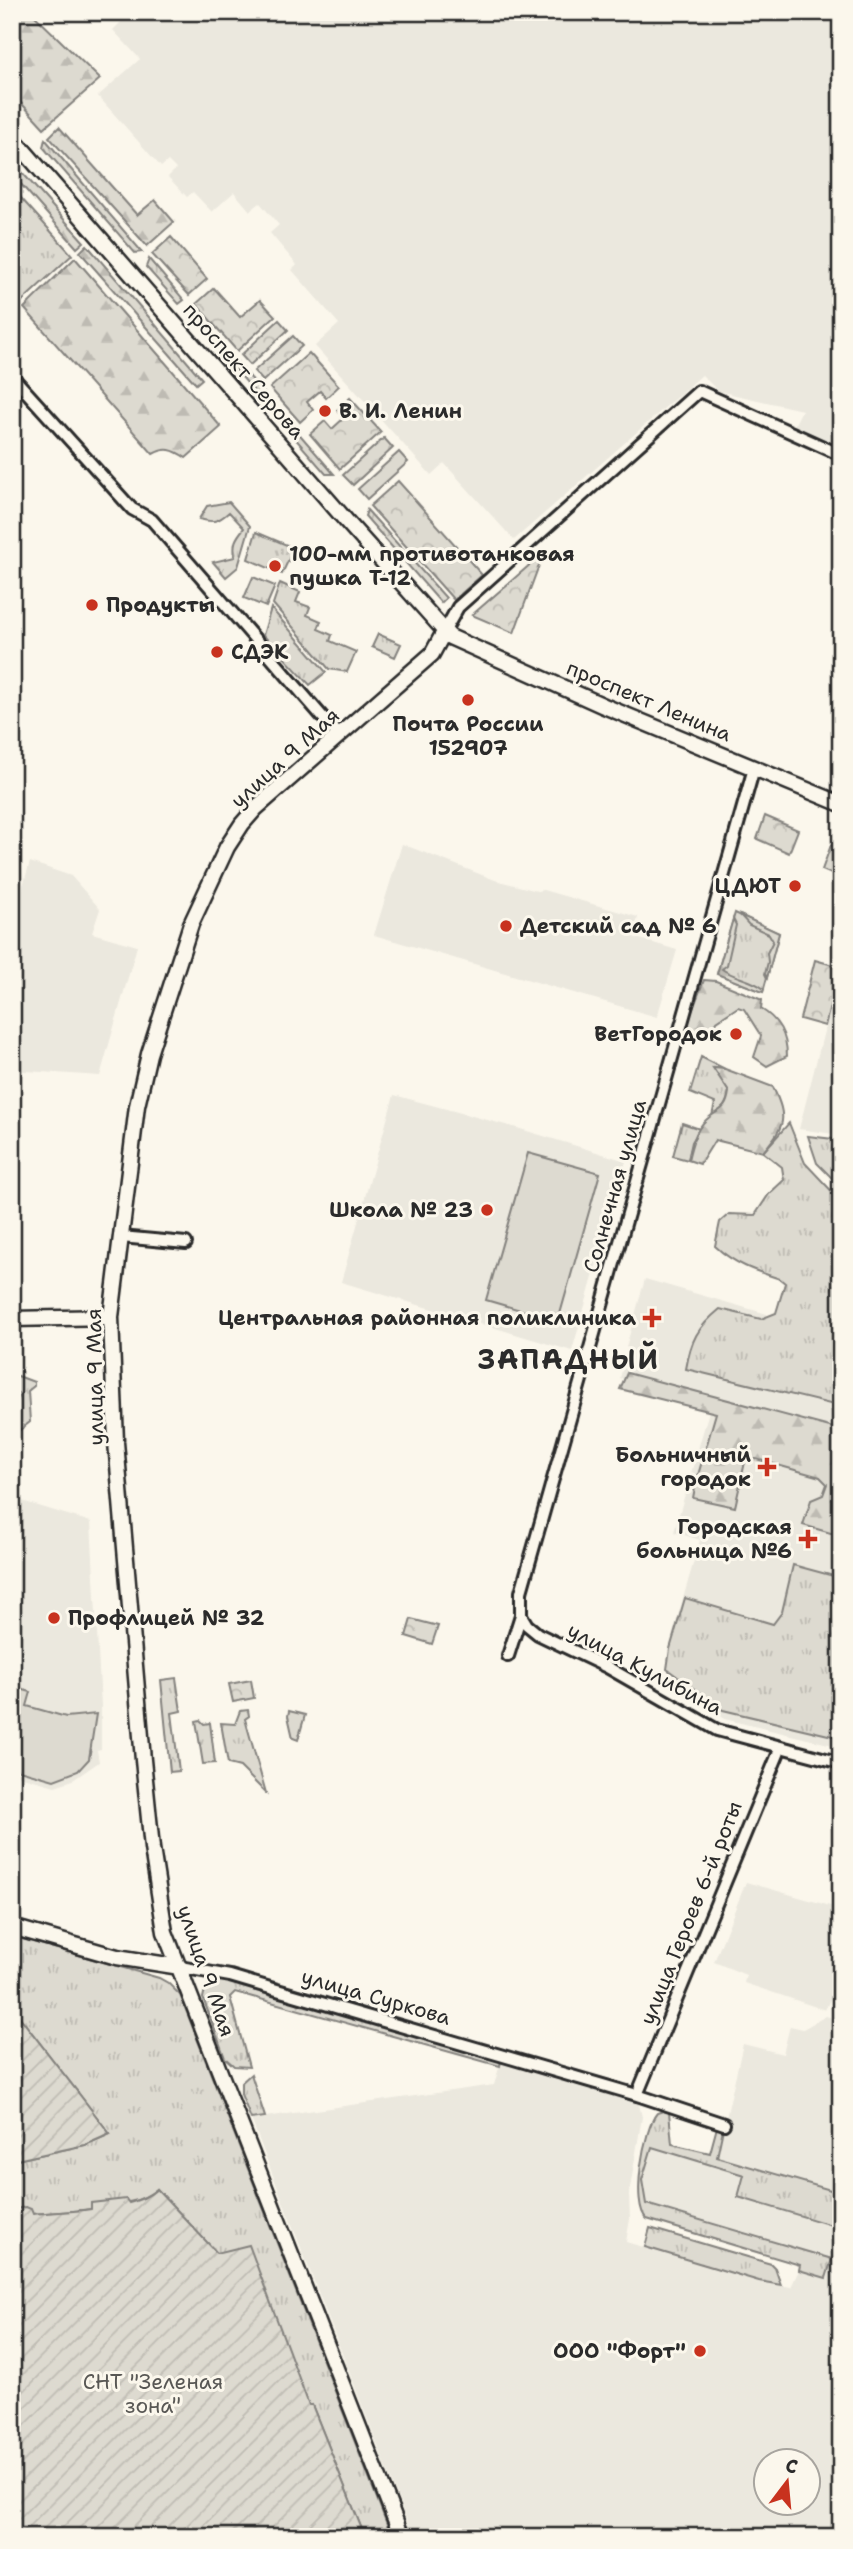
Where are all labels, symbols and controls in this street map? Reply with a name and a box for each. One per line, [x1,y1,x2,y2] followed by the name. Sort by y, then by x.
[177,297,311,445] street label: проспект Серова
[339,397,462,425] place label: В. И. Ленин
[317,403,333,419] marker: В. И. Ленин
[289,540,575,592] place label: 100-мм противотанковая пушка Т-12
[267,558,283,574] marker: 100-мм противотанковая пушка Т-12
[106,591,215,619] place label: Продукты
[84,597,100,613] marker: Продукты
[231,638,289,666] place label: СДЭК
[209,644,225,660] marker: СДЭК
[562,654,736,748] street label: проспект Ленина
[460,692,476,708] marker: Почта России 152907
[225,702,345,814] street label: улица 9 Мая
[393,710,544,762] place label: Почта России 152907
[715,872,781,900] place label: ЦДЮТ
[787,878,803,894] marker: ЦДЮТ
[520,912,717,940] place label: Детский сад № 6
[498,918,514,934] marker: Детский сад № 6
[594,1020,722,1048] place label: ВетГородок
[728,1026,744,1042] marker: ВетГородок
[577,1096,653,1276] street label: Солнечная улица
[329,1196,473,1224] place label: Школа № 23
[479,1202,495,1218] marker: Школа № 23
[218,1304,637,1332] place label: Центральная районная поликлиника
[80,1308,110,1446] street label: улица 9 Мая
[642,1308,662,1328] marker: Центральная районная поликлиника
[478,1340,660,1378] district label: ЗАПАДНЫЙ
[615,1441,751,1493] place label: Больничный городок
[757,1457,777,1477] marker: Больничный городок
[636,1513,792,1565] place label: Городская больница №6
[798,1529,818,1549] marker: Городская больница №6
[68,1604,265,1632] place label: Профлицей № 32
[46,1610,62,1626] marker: Профлицей № 32
[563,1616,727,1722] street label: улица Кулибина
[633,1797,749,2029] street label: улица Героев 6-й роты
[170,1901,242,2041] street label: улица 9 Мая
[298,1962,454,2032] street label: улица Суркова
[553,2337,686,2365] place label: ООО "Форт"
[692,2343,708,2359] marker: ООО "Форт"
[83,2368,223,2420] park label: СНТ "Зеленая зона"
[752,2448,822,2518] north arrow
[782,2453,801,2480] text: С

